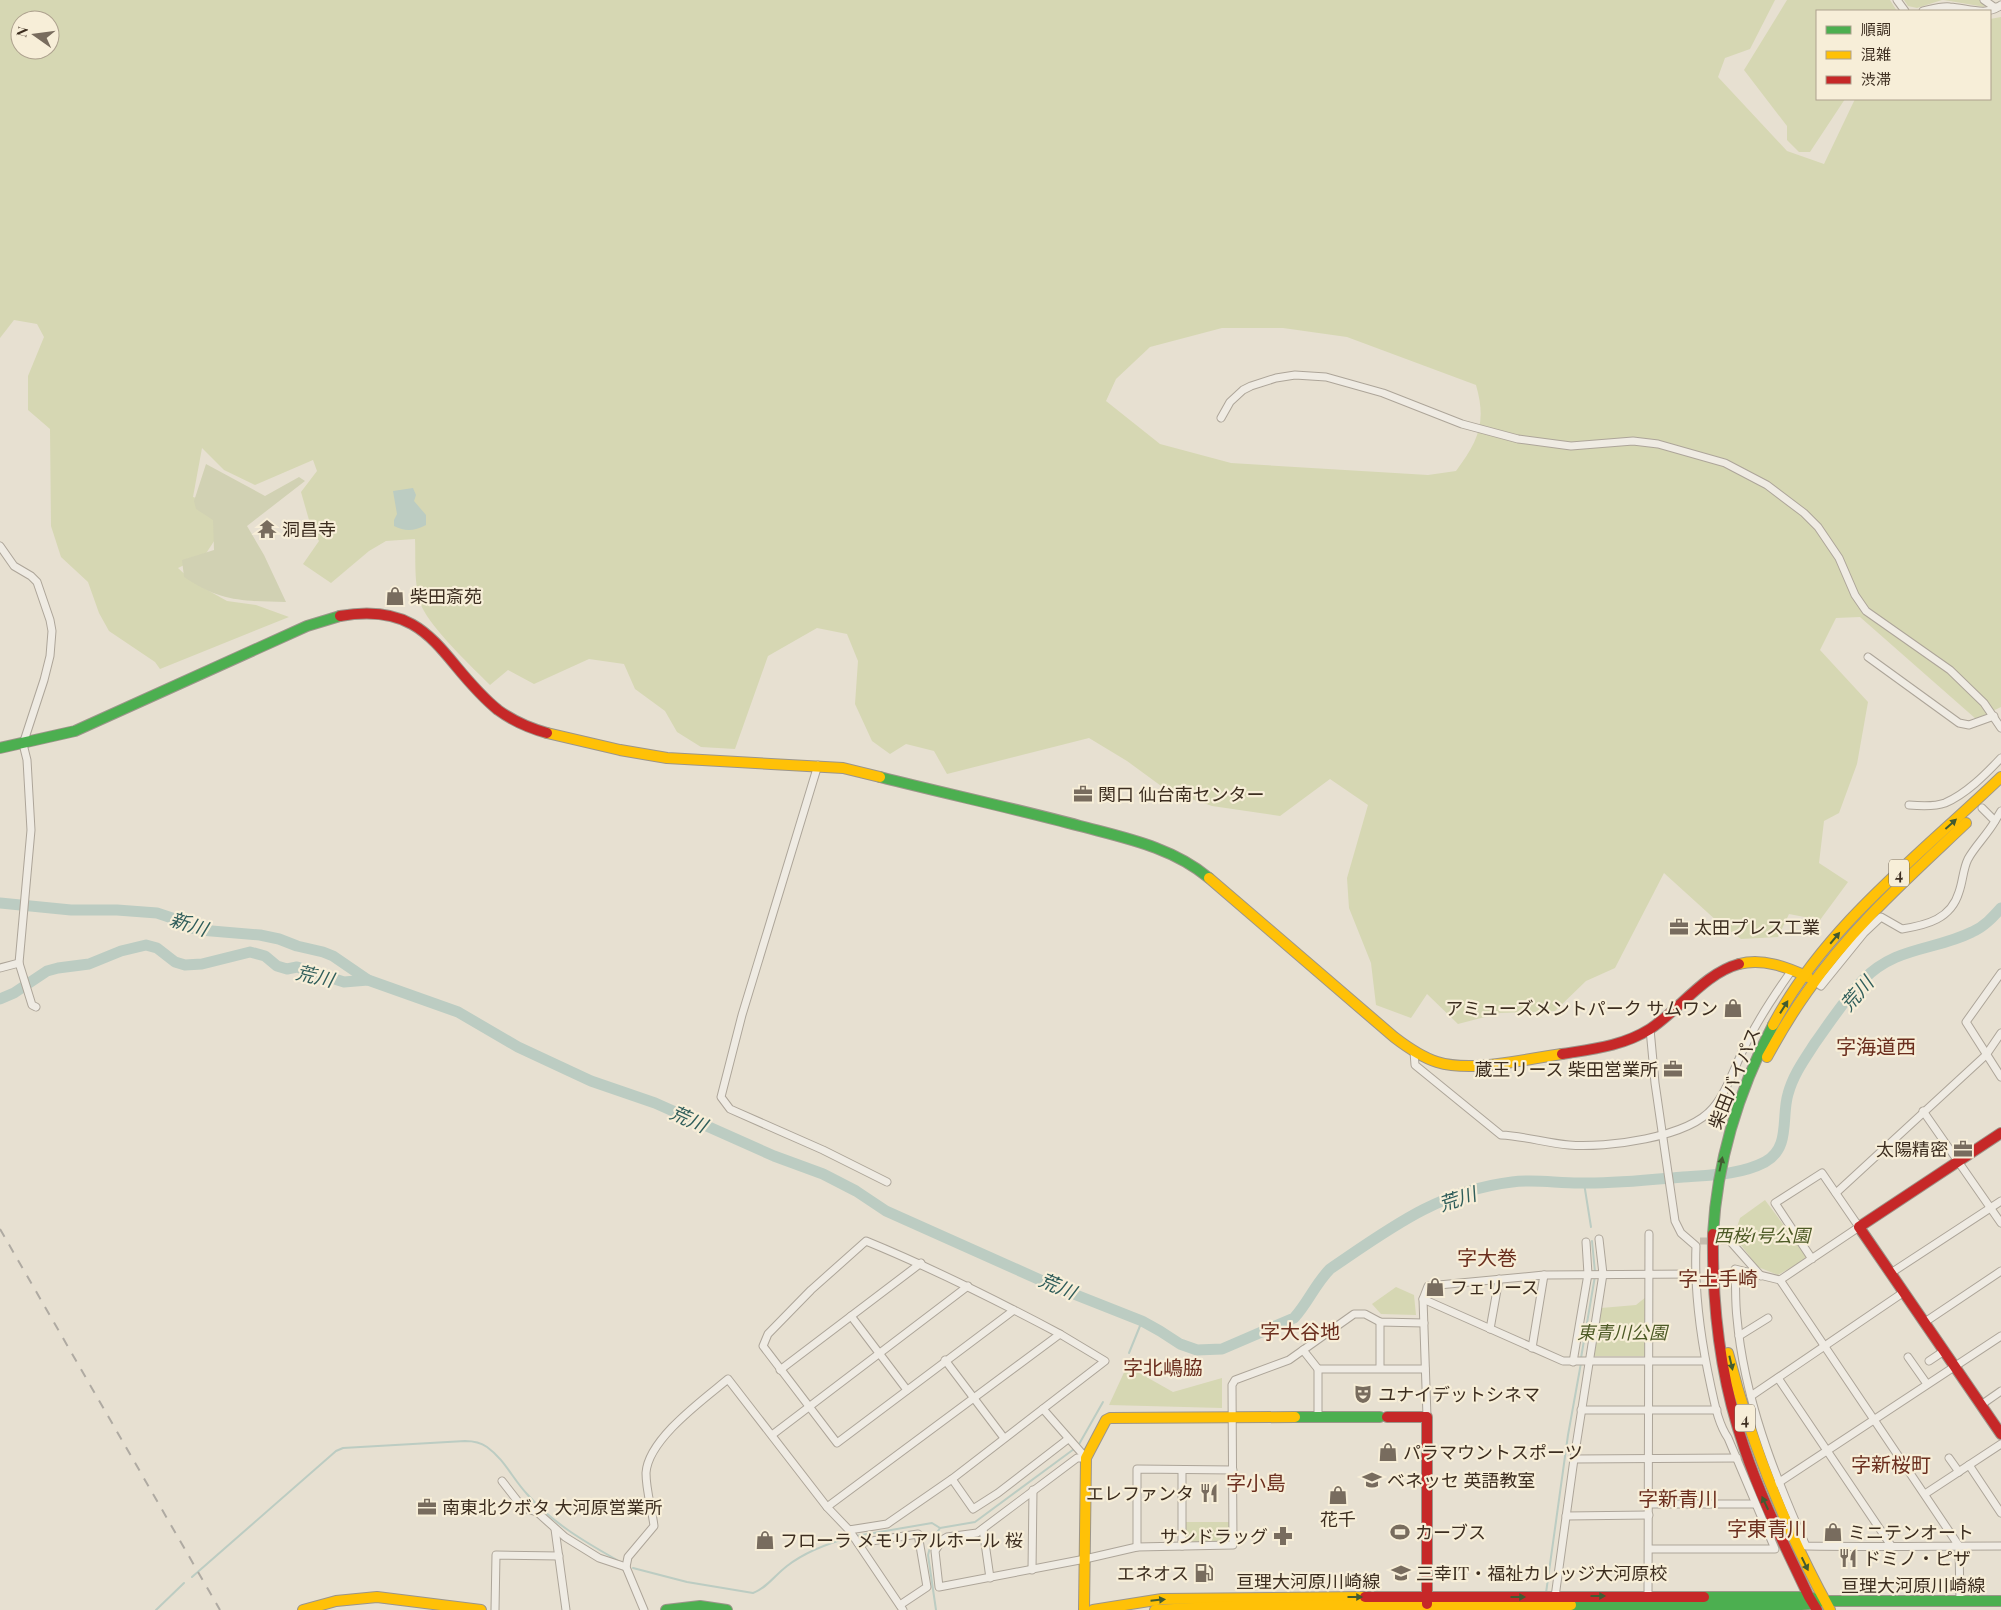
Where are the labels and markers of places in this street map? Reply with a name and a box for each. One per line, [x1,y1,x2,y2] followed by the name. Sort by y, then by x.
[282,517,336,541] place label: 洞昌寺
[256,518,278,540] temple icon: 洞昌寺
[410,584,482,608] place label: 柴田斎苑
[384,585,406,607] shop icon: 柴田斎苑
[1098,782,1264,806] place label: 関口 仙台南センター
[1072,783,1094,805] office icon: 関口 仙台南センター
[1694,915,1820,939] place label: 太田プレス工業
[1668,916,1690,938] office icon: 太田プレス工業
[1445,996,1718,1020] place label: アミューズメントパーク サムワン
[1722,997,1744,1019] shop icon: アミューズメントパーク サムワン
[1474,1057,1658,1081] place label: 蔵王リース 柴田営業所
[1662,1058,1684,1080] office icon: 蔵王リース 柴田営業所
[1876,1137,1948,1161] place label: 太陽精密
[1952,1138,1974,1160] office icon: 太陽精密
[1450,1275,1539,1299] place label: フェリース
[1424,1276,1446,1298] shop icon: フェリース
[1378,1382,1540,1406] place label: ユナイデットシネマ
[1352,1383,1374,1405] theatre icon: ユナイデットシネマ
[1403,1440,1583,1464] place label: パラマウントスポーツ
[1377,1441,1399,1463] shop icon: パラマウントスポーツ
[1387,1468,1535,1492] place label: ベネッセ 英語教室
[1361,1469,1383,1491] school or university icon: ベネッセ 英語教室
[1086,1481,1194,1505] place label: エレファンタ
[1198,1482,1220,1504] restaurant icon: エレファンタ
[1327,1484,1349,1506] shop icon: 花千
[442,1495,662,1519] place label: 南東北クボタ 大河原営業所
[416,1496,438,1518] office icon: 南東北クボタ 大河原営業所
[1320,1507,1356,1531] place label: 花千
[1415,1520,1486,1544] place label: カーブス
[1848,1520,1974,1544] place label: ミニテンオート
[1389,1521,1411,1543] sports icon: カーブス
[1822,1521,1844,1543] shop icon: ミニテンオート
[1160,1524,1268,1548] place label: サンドラッグ
[1272,1525,1294,1547] pharmacy icon: サンドラッグ
[780,1528,1023,1552] place label: フローラ メモリアルホール 桜
[754,1529,776,1551] shop icon: フローラ メモリアルホール 桜
[1863,1546,1971,1570] place label: ドミノ・ピザ
[1837,1547,1859,1569] restaurant icon: ドミノ・ピザ
[1117,1561,1189,1585] place label: エネオス
[1416,1561,1667,1585] place label: 三幸IT・福祉カレッジ大河原校
[1193,1562,1215,1584] fuel station icon: エネオス
[1390,1562,1412,1584] school or university icon: 三幸IT・福祉カレッジ大河原校

